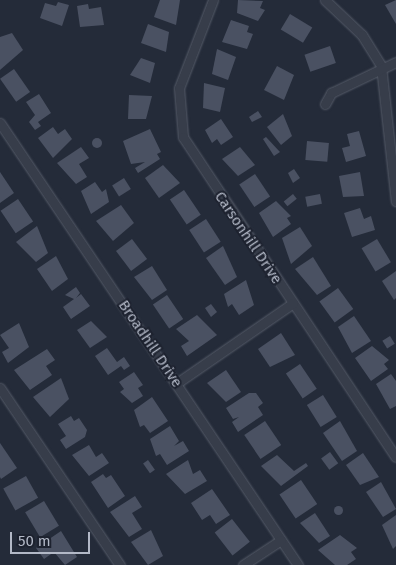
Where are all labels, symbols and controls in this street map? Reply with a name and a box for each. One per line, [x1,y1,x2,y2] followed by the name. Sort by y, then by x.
[210,188,286,288] street label: Carsonhill Drive
[114,297,186,391] street label: Broadhill Drive
[12,522,92,554] scale bar
[18,532,51,550] text: 50 m

